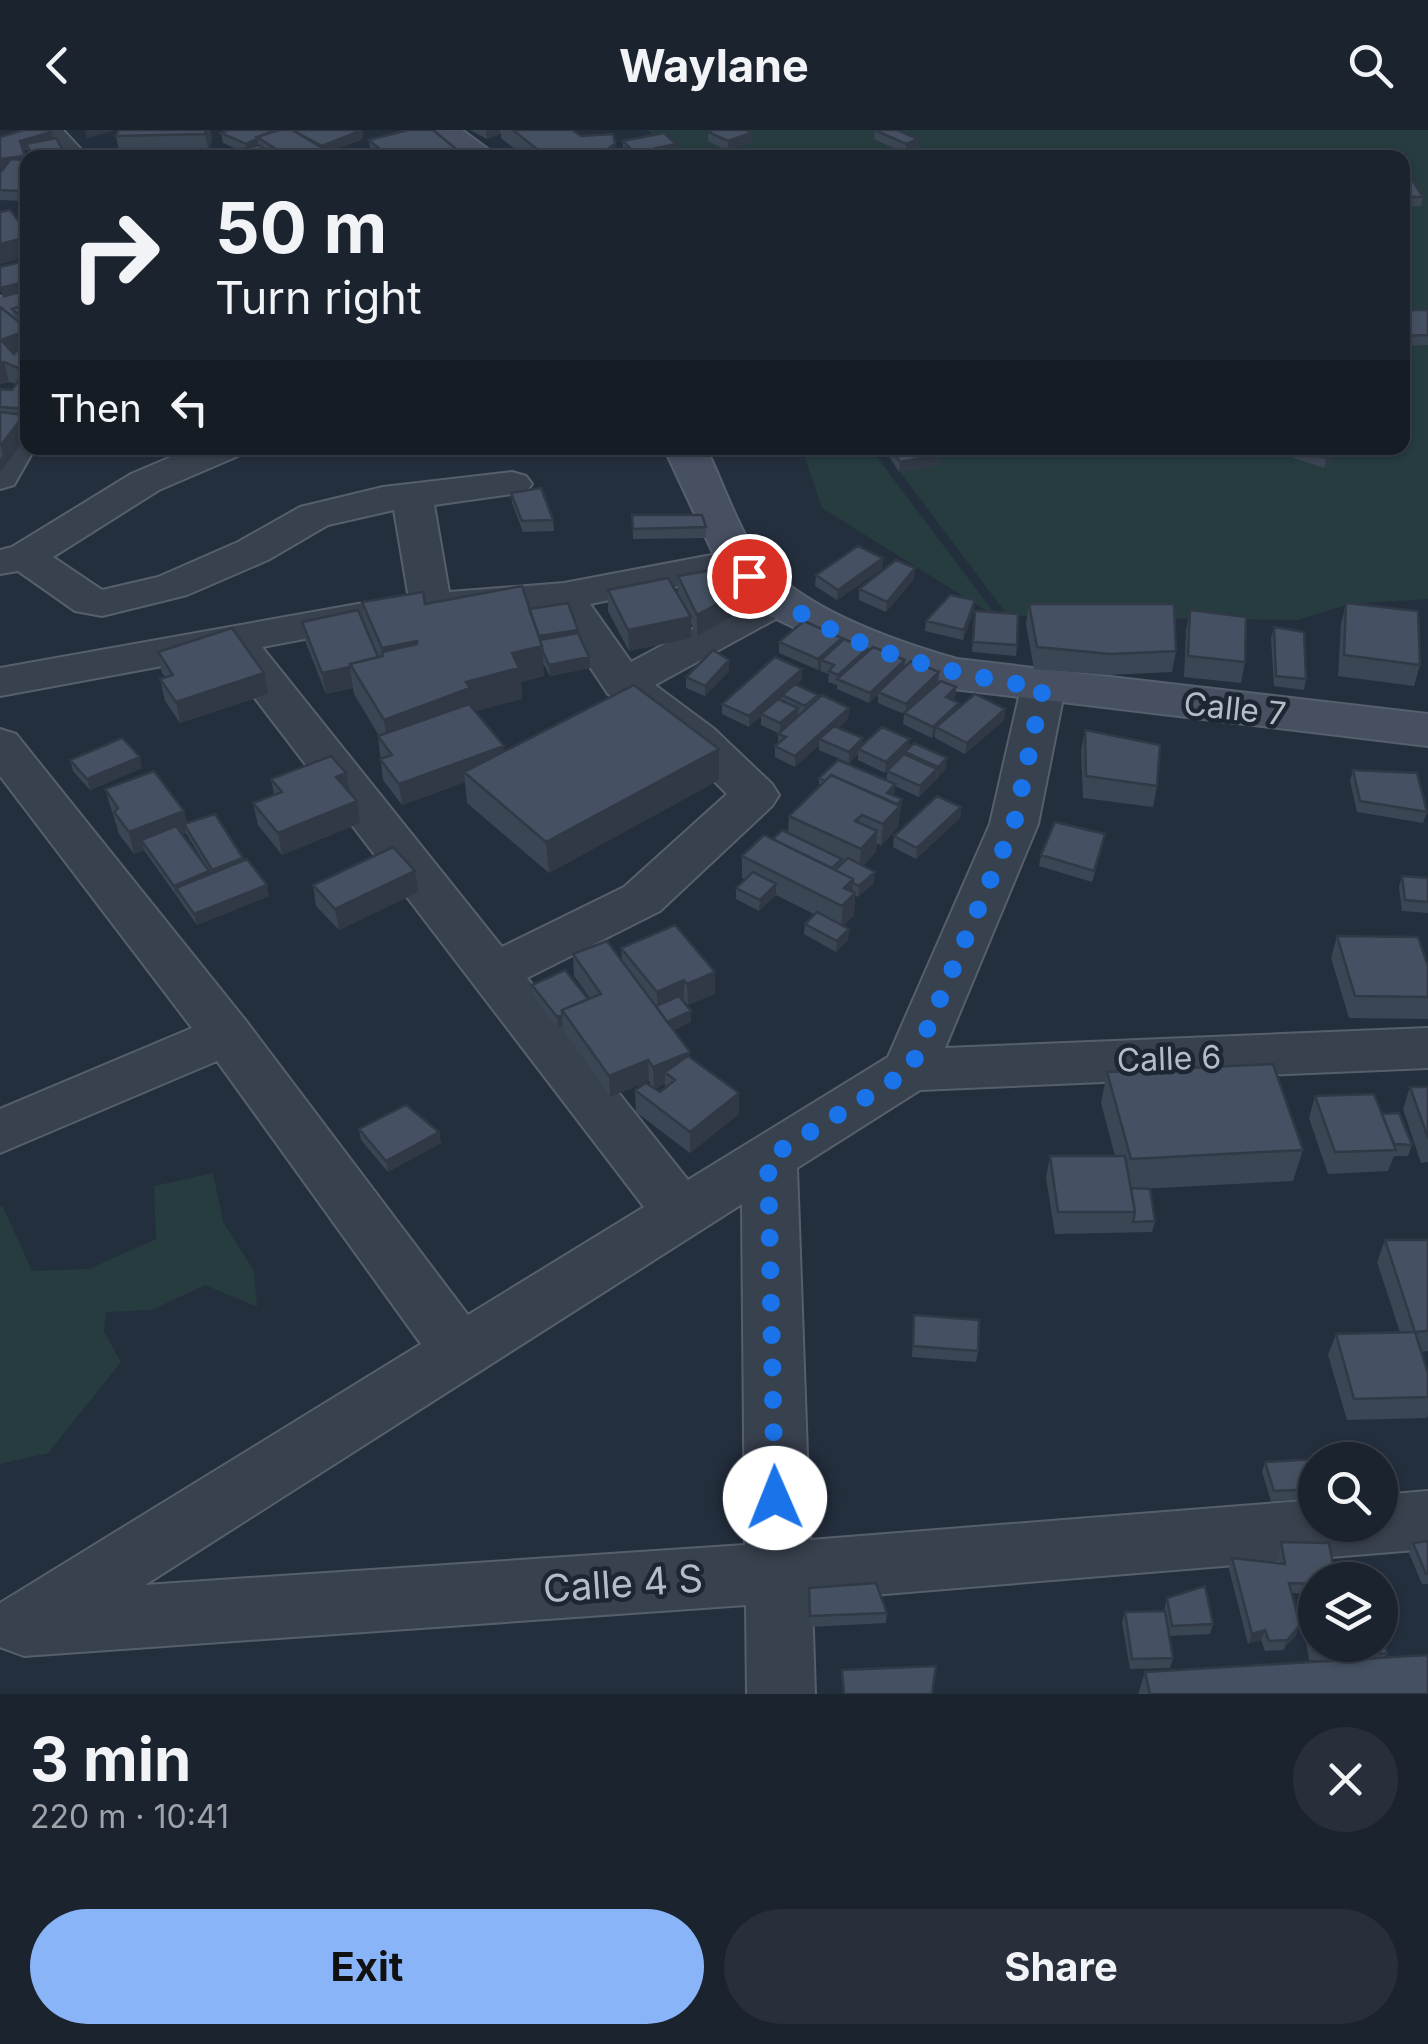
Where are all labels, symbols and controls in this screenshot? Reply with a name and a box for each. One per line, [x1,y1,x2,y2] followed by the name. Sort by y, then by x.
[30,38,85,93] icon: back
[619,38,809,93] text: Waylane
[1343,38,1398,93] icon: search
[215,185,387,270] text: 50 m
[50,190,180,320] icon: right
[215,270,422,325] text: Turn right
[162,380,217,435] icon: left
[50,385,142,431] text: Then
[707,534,792,619] pin
[722,549,777,604] icon: arrive
[1182,684,1288,733] street label: Calle 7
[1116,1037,1222,1080] street label: Calle 6
[1298,1442,1398,1662] map controls
[1298,1442,1398,1542] button: search
[723,1446,827,1550] position arrow
[542,1554,704,1612] street label: Calle 4 S
[1298,1562,1398,1662] button: layers
[30,1723,191,1795] text: 3 min
[1293,1727,1398,1832] button: close
[30,1797,229,1836] text: 220 m · 10:41
[30,1909,704,2024] button: Exit
[724,1909,1398,2024] button: Share

